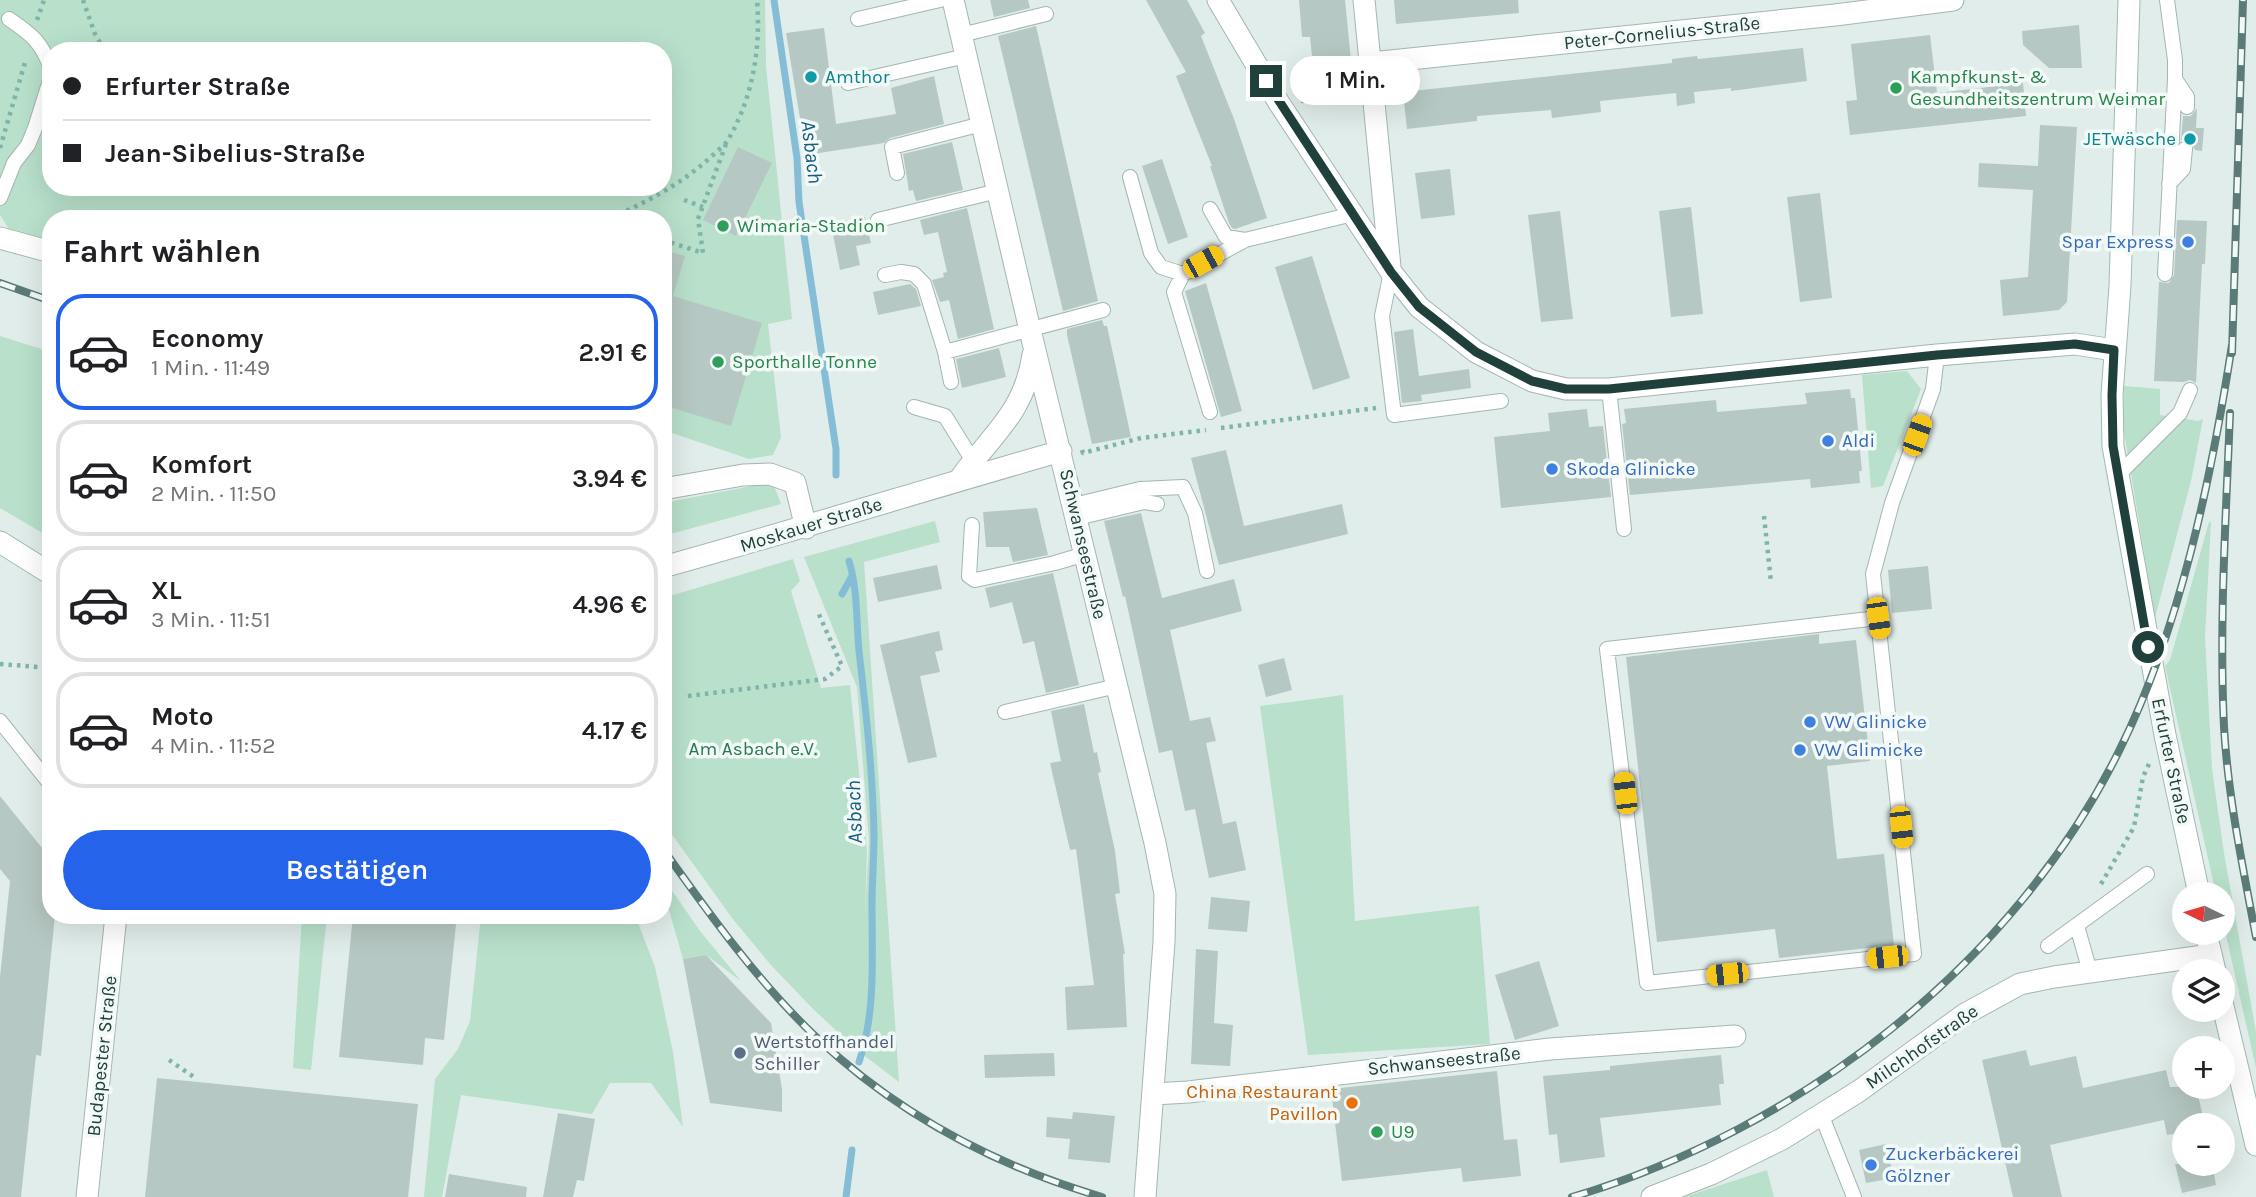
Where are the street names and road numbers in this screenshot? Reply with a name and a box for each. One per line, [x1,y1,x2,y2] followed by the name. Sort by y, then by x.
[1563,12,1761,54] street label: Peter-Cornelius-Straße
[1055,467,1111,621] street label: Schwanseestraße
[737,493,885,557] street label: Moskauer Straße
[2147,696,2195,826] street label: Erfurter Straße
[83,975,121,1137] street label: Budapester Straße
[1862,1000,1982,1094] street label: Milchhofstraße
[1366,1042,1522,1080] street label: Schwanseestraße

